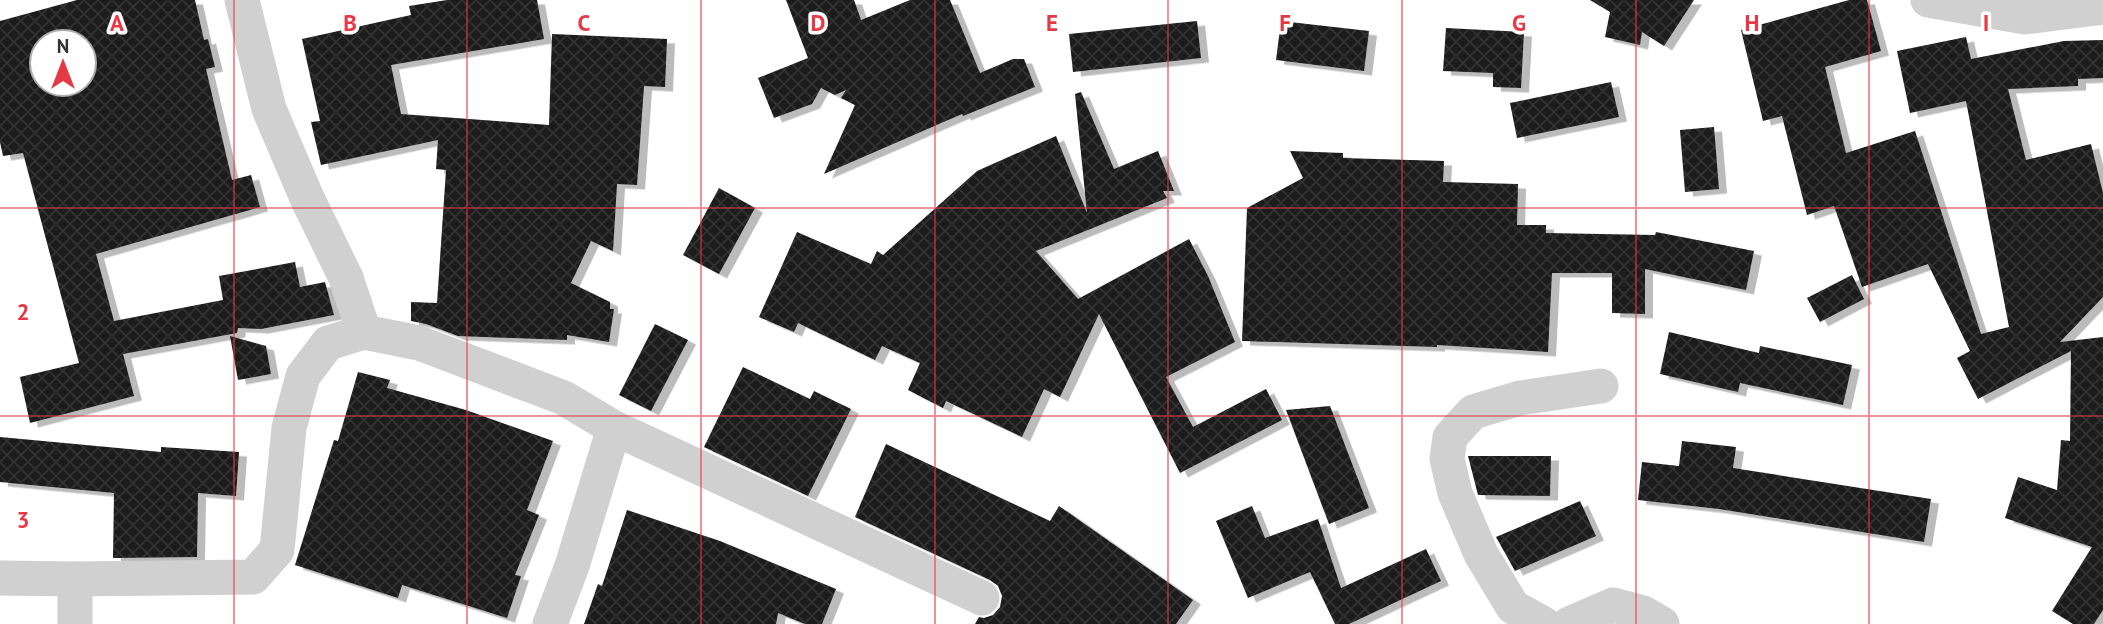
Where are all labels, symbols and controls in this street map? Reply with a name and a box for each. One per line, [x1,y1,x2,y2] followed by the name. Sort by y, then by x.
[110,8,124,37] text: A
[343,8,357,37] text: B
[578,8,591,37] text: C
[811,8,825,37] text: D
[1046,8,1058,37] text: E
[1279,8,1291,37] text: F
[1512,8,1526,37] text: G
[1745,8,1759,37] text: H
[1983,8,1989,37] text: I
[28,28,98,98] north arrow
[57,34,69,58] text: N
[16,297,30,326] text: 2
[16,505,30,534] text: 3

